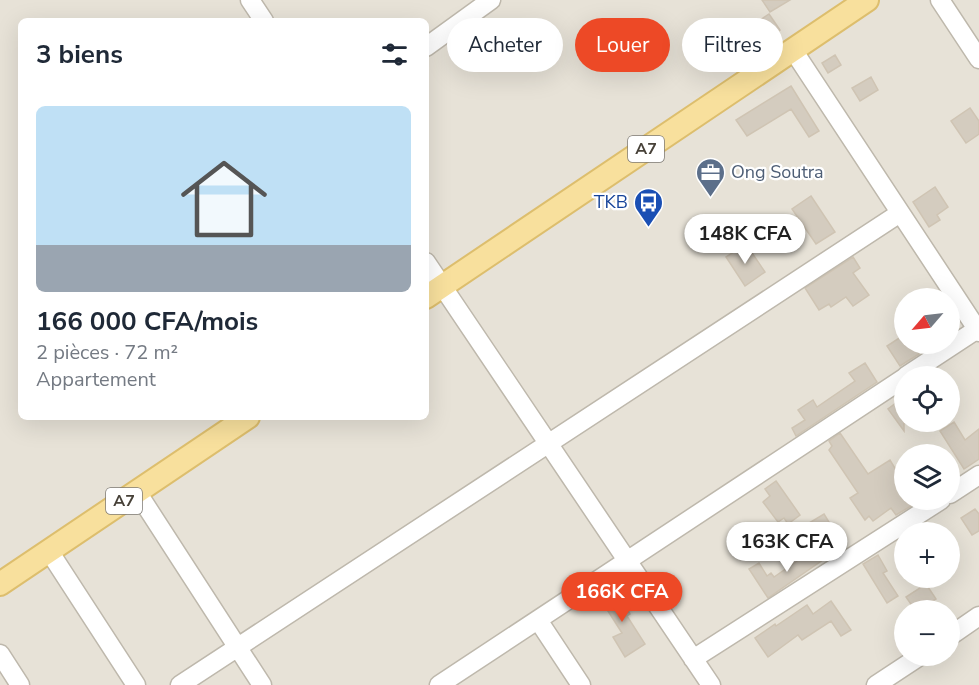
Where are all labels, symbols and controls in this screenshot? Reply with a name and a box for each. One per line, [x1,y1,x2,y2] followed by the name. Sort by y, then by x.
[447,18,563,72] chip: Acheter
[575,18,670,72] chip: Louer
[682,18,783,72] chip: Filtres
[36,37,123,72] text: 3 biens
[378,38,411,71] icon: filters
[628,136,664,162] road number: A7
[170,145,278,253] icon: home
[694,156,726,198] office icon: Ong Soutra
[731,160,824,184] place label: Ong Soutra
[633,186,665,228] bus stop icon: TKB
[594,190,628,214] place label: TKB
[683,214,807,265] pin: 148K CFA
[698,220,792,247] text: 148K CFA
[894,288,960,354] north arrow
[894,288,960,666] map controls
[36,304,258,339] text: 166 000 CFA/mois
[36,339,178,366] text: 2 pièces · 72 m²
[36,366,156,393] text: Appartement
[894,366,960,432] button: locate
[894,444,960,510] button: layers
[106,488,142,514] road number: A7
[725,522,849,573] pin: 163K CFA
[894,522,960,588] button: +
[740,528,834,555] text: 163K CFA
[560,572,684,623] pin: 166K CFA
[575,578,669,605] text: 166K CFA
[894,600,960,666] button: −

